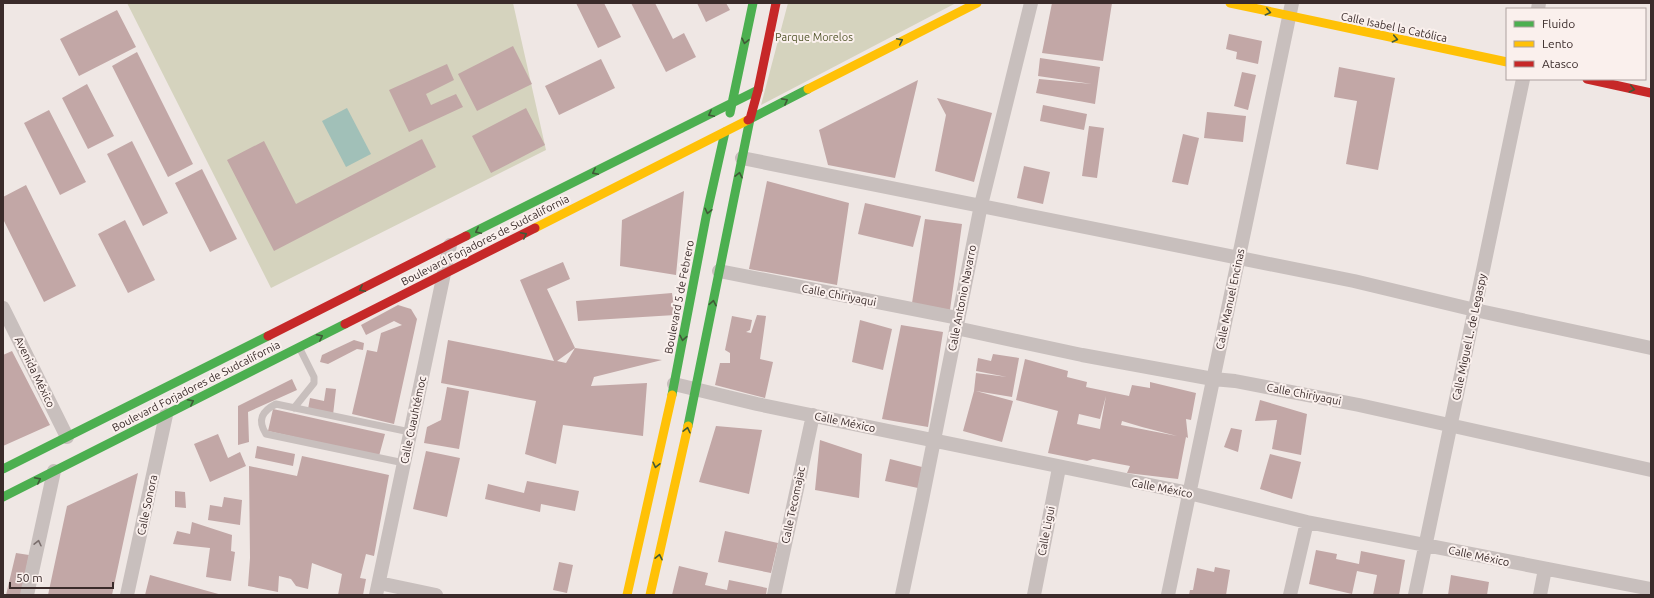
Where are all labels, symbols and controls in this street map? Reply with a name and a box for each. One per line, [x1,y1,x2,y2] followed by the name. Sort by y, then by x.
[1264,7,1271,16] one-way arrow
[1506,8,1646,80] legend
[1340,10,1448,44] street label: Calle Isabel la Católica
[1542,17,1575,30] text: Fluido
[775,31,853,43] park label: Parque Morelos
[1392,35,1398,43] one-way arrow
[1542,37,1573,50] text: Lento
[742,38,750,44] one-way arrow
[896,38,904,46] one-way arrow
[1542,57,1578,70] text: Atasco
[1629,84,1636,92] one-way arrow
[781,98,788,105] one-way arrow
[708,109,715,117] one-way arrow
[591,167,599,175] one-way arrow
[734,172,742,178] one-way arrow
[399,192,571,288] street label: Boulevard Forjadores de Sudcalifornia
[704,208,712,214] one-way arrow
[475,226,483,233] one-way arrow
[519,232,527,240] one-way arrow
[662,239,696,355] street label: Boulevard 5 de Febrero
[946,244,978,352] street label: Calle Antonio Navarro
[1213,247,1247,351] street label: Calle Manuel Encinas
[1450,272,1488,402] street label: Calle Miguel L. de Legaspy
[801,282,877,308] street label: Calle Chiriyaqui
[359,284,366,292] one-way arrow
[708,300,717,306] one-way arrow
[316,334,323,342] one-way arrow
[13,335,57,409] street label: Avenida México
[679,335,688,342] one-way arrow
[110,338,282,434] street label: Boulevard Forjadores de Sudcalifornia
[398,375,428,465] street label: Calle Cuauhtémoc
[1266,381,1342,407] street label: Calle Chiriyaqui
[187,399,195,407] one-way arrow
[813,410,877,434] street label: Calle México
[682,427,690,433] one-way arrow
[652,462,660,469] one-way arrow
[779,465,807,545] street label: Calle Tecomajac
[135,474,159,536] street label: Calle Sonora
[1130,476,1194,500] street label: Calle México
[34,477,41,484] one-way arrow
[1035,505,1057,557] street label: Calle Ligui
[34,540,42,546] one-way arrow
[1447,544,1511,568] street label: Calle México
[654,554,662,560] one-way arrow
[10,564,113,590] scale bar
[16,571,43,584] text: 50 m

